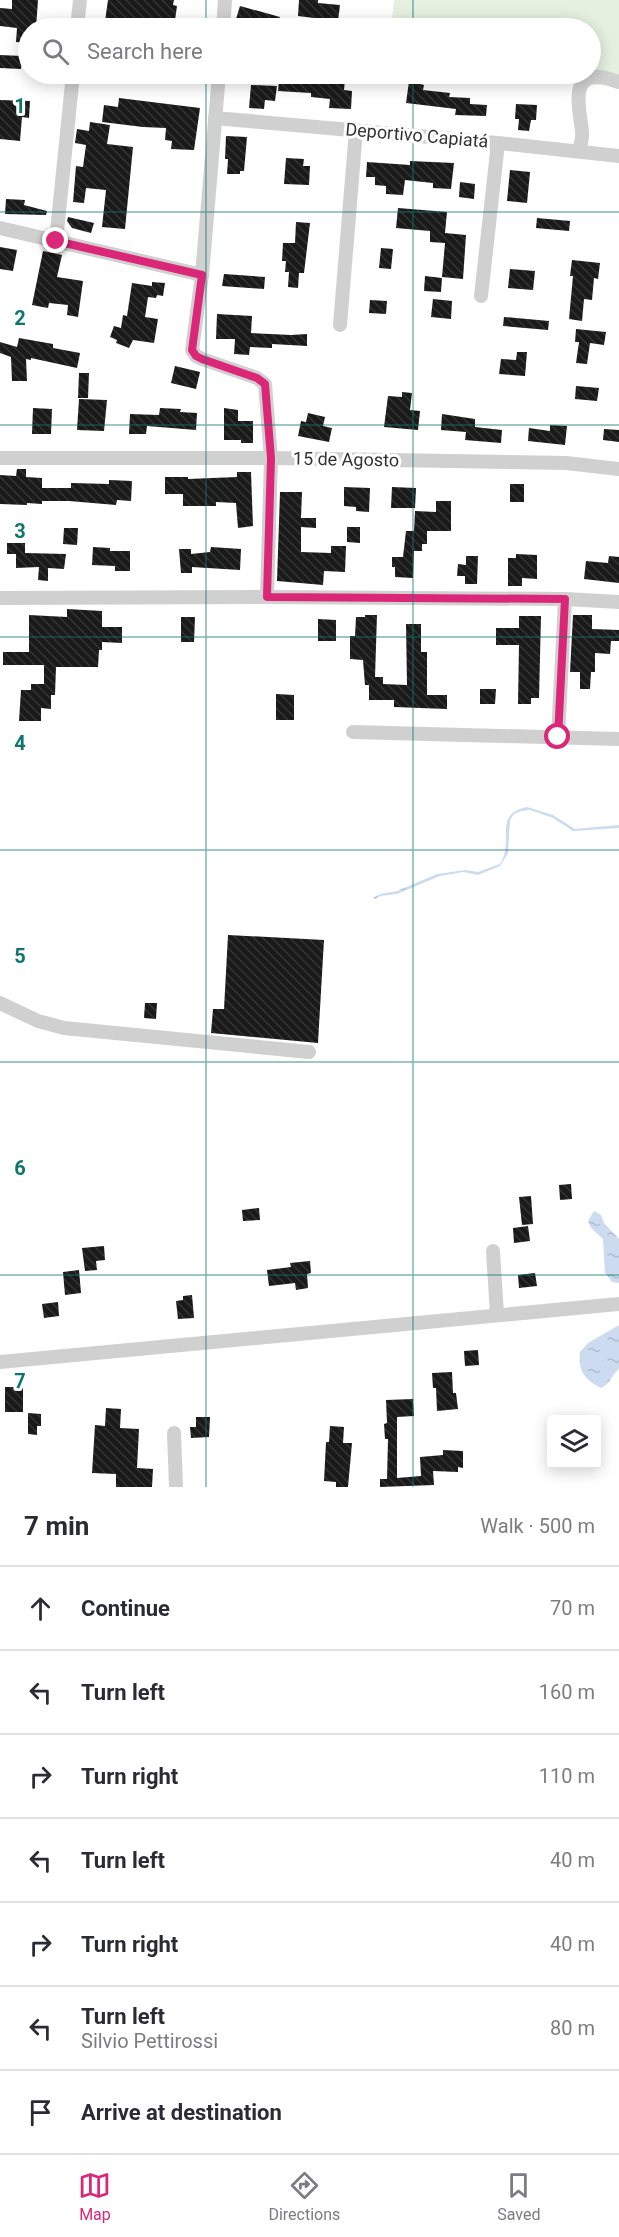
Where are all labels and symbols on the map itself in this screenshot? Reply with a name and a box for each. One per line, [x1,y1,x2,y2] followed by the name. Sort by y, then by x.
[14,94,26,118] text: 1
[345,118,489,152] street label: Deportivo Capiatá
[42,227,68,253] route end
[14,306,26,330] text: 2
[293,448,399,470] street label: 15 de Agosto
[14,519,26,543] text: 3
[544,723,570,749] route start
[14,731,26,755] text: 4
[14,944,26,968] text: 5
[14,1156,26,1180] text: 6
[14,1369,26,1393] text: 7

